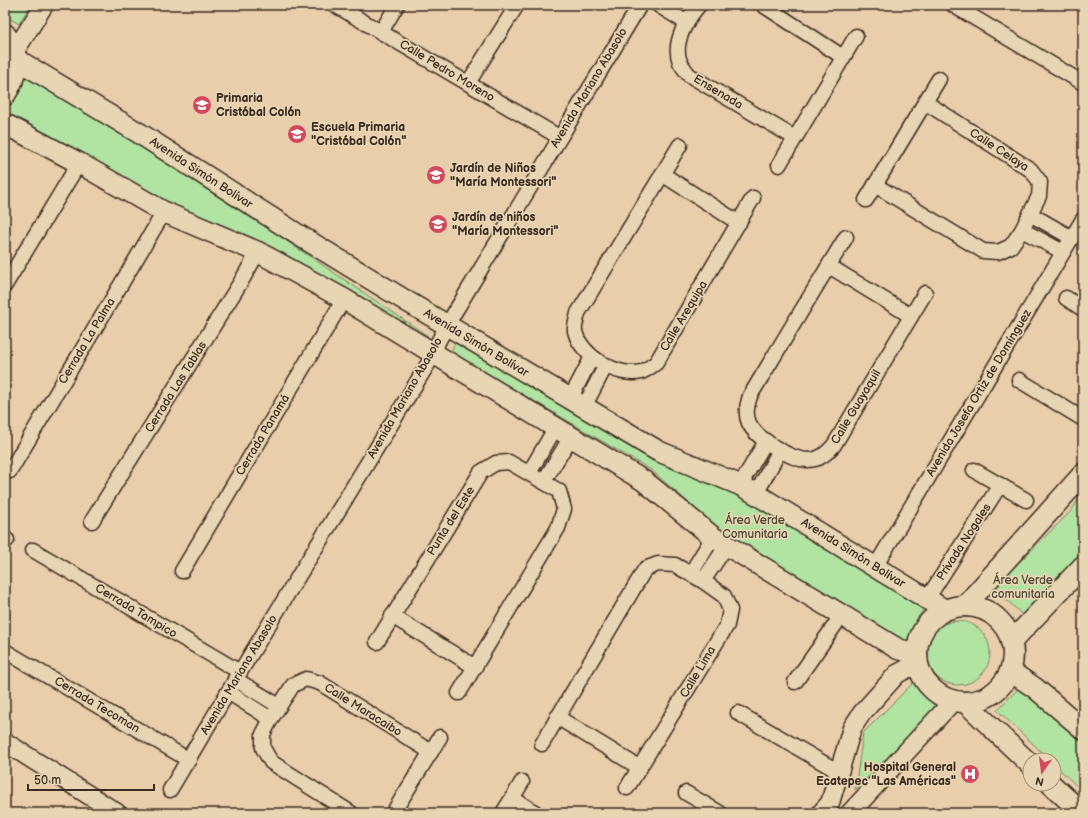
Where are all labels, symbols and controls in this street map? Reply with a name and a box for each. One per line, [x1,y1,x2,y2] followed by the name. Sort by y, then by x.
[547,25,631,151] street label: Avenida Mariano Abasolo
[397,37,497,105] street label: Calle Pedro Moreno
[691,71,746,113] street label: Ensenada
[216,91,301,120] place label: Primaria Cristóbal Colón
[191,94,213,116] school or university icon: Primaria Cristóbal Colón
[311,120,406,149] place label: Escuela Primaria "Cristóbal Colón"
[286,123,308,145] school or university icon: Escuela Primaria "Cristóbal Colón"
[966,125,1032,175] street label: Calle Celaya
[147,134,256,212] street label: Avenida Simón Bolívar
[450,161,557,190] place label: Jardín de Niños "María Montessori"
[425,164,447,186] school or university icon: Jardín de Niños "María Montessori"
[452,210,559,239] place label: Jardín de niños "María Montessori"
[427,213,449,235] school or university icon: Jardín de niños "María Montessori"
[657,278,711,354] street label: Calle Arequipa
[55,295,119,387] street label: Cerrada La Palma
[421,306,532,381] street label: Avenida Simón Bolívar
[923,306,1035,479] street label: Avenida Josefa Ortiz de Domínguez
[364,335,446,461] street label: Avenida Mariano Abasolo
[142,339,210,435] street label: Cerrada Las Tablas
[828,367,884,447] street label: Calle Guayaquil
[233,392,293,478] street label: Cerrada Panamá
[424,484,478,558] street label: Punta del Este
[934,501,995,583] street label: Privada Nogales
[722,511,788,542] park label: Área Verde Comunitaria
[798,515,908,592] street label: Avenida Simón Bolívar
[991,571,1055,602] park label: Área Verde comunitaria
[92,581,180,641] street label: Cerrada Tampico
[197,612,281,738] street label: Avenida Mariano Abasolo
[677,643,719,700] street label: Calle Lima
[51,674,143,737] street label: Cerrada Tecoman
[321,680,405,740] street label: Calle Maracaibo
[1022,752,1062,792] north arrow
[816,760,956,789] place label: Hospital General Ecatepec "Las Américas"
[959,763,981,785] hospital icon: Hospital General Ecatepec "Las Américas"
[28,766,154,792] scale bar
[34,773,61,788] text: 50 m
[1034,774,1045,789] text: N

